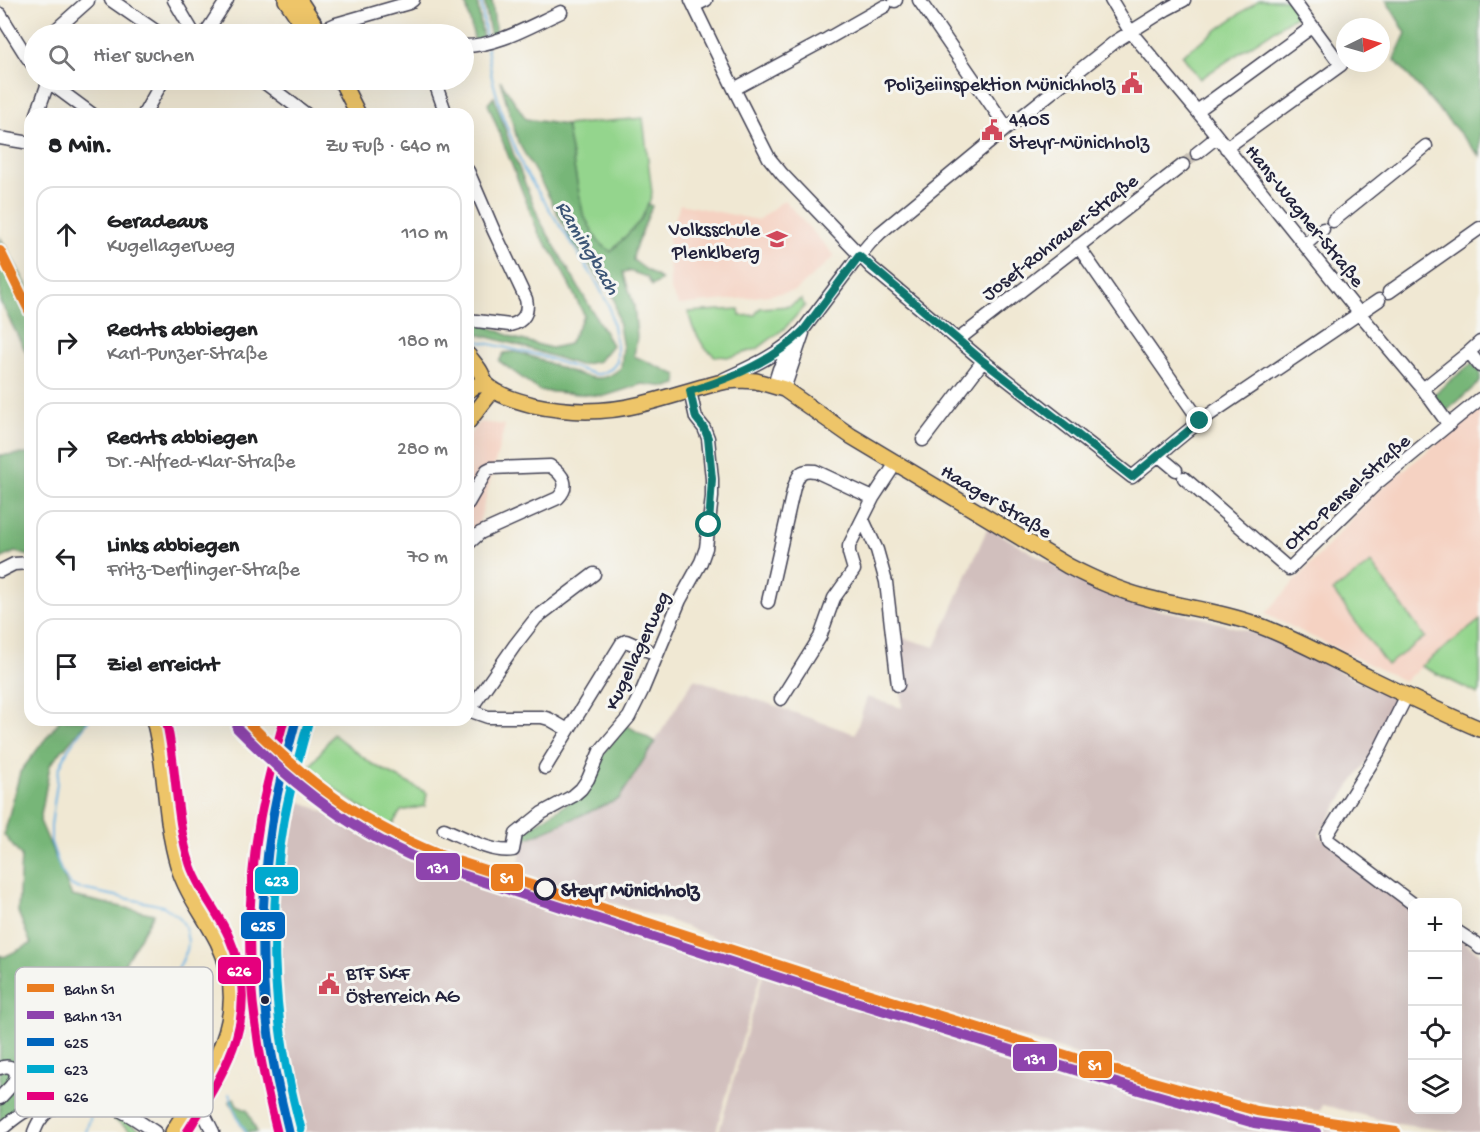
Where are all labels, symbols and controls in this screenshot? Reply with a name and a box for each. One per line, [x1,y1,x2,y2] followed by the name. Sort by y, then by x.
[1336,18,1390,72] north arrow
[24,24,474,90] search box
[45,41,78,74] icon: search
[93,44,194,70] text: Hier suchen
[1120,71,1144,95] public building icon: Polizeiinspektion Münichholz
[884,75,1116,98] place label: Polizeiinspektion Münichholz
[1009,110,1150,156] place label: 4405 Steyr-Münichholz
[980,118,1004,142] public building icon: 4405 Steyr-Münichholz
[48,132,113,163] text: 8 Min.
[326,136,450,159] text: Zu Fuß · 640 m
[1239,141,1368,294] street label: Hans-Wagner-Straße
[978,170,1144,307] street label: Josef-Rohrauer-Straße
[548,197,624,301] water label: Ramingbach
[107,210,207,236] text: Geradeaus
[50,218,83,251] icon: ahead
[668,220,761,266] place label: Volksschule Plenklberg
[402,223,448,246] text: 110 m
[765,227,789,251] school or university icon: Volksschule Plenklberg
[107,236,235,259] text: Kugellagerweg
[107,318,257,344] text: Rechts abbiegen
[50,326,83,359] icon: right
[399,331,448,354] text: 180 m
[107,344,267,367] text: Karl-Punzer-Straße
[1186,407,1212,433] route end
[107,426,257,452] text: Rechts abbiegen
[1280,430,1417,556] street label: Otto-Pensel-Straße
[50,434,83,467] icon: right
[397,439,448,462] text: 280 m
[107,452,295,475] text: Dr.-Alfred-Klar-Straße
[936,461,1055,545] street label: Haager Straße
[695,511,721,537] route start
[107,534,239,560] text: Links abbiegen
[50,542,83,575] icon: left
[407,547,448,570] text: 70 m
[107,560,300,583] text: Fritz-Derflinger-Straße
[602,589,677,714] street label: Kugellagerweg
[50,650,83,683] icon: arrive
[107,653,219,679] text: Ziel erreicht
[415,852,461,881] line badge: 131
[426,861,449,880] text: 131
[490,863,524,892] line badge: S1
[254,866,299,895] line badge: 623
[500,871,514,890] text: S1
[265,874,289,893] text: 623
[534,878,556,900] marker: Steyr Münichholz
[561,881,701,904] place label: Steyr Münichholz
[1408,898,1462,1114] map controls
[1408,898,1462,952] button: +
[240,911,286,940] line badge: 625
[251,919,276,938] text: 625
[1408,952,1462,1006] button: −
[217,956,262,985] line badge: 626
[227,964,252,983] text: 626
[345,964,461,1010] place label: BTF SKF Österreich AG
[15,967,213,1117] legend
[317,972,341,996] public building icon: BTF SKF Österreich AG
[63,982,115,1001] text: Bahn S1
[259,994,271,1006] unlabelled marker
[1408,1006,1462,1060] button: locate
[63,1009,122,1028] text: Bahn 131
[64,1036,88,1055] text: 625
[1012,1043,1058,1072] line badge: 131
[1078,1050,1113,1079] line badge: S1
[1023,1052,1046,1071] text: 131
[1088,1058,1102,1077] text: S1
[1408,1060,1462,1114] button: layers
[64,1063,88,1082] text: 623
[64,1090,89,1109] text: 626

